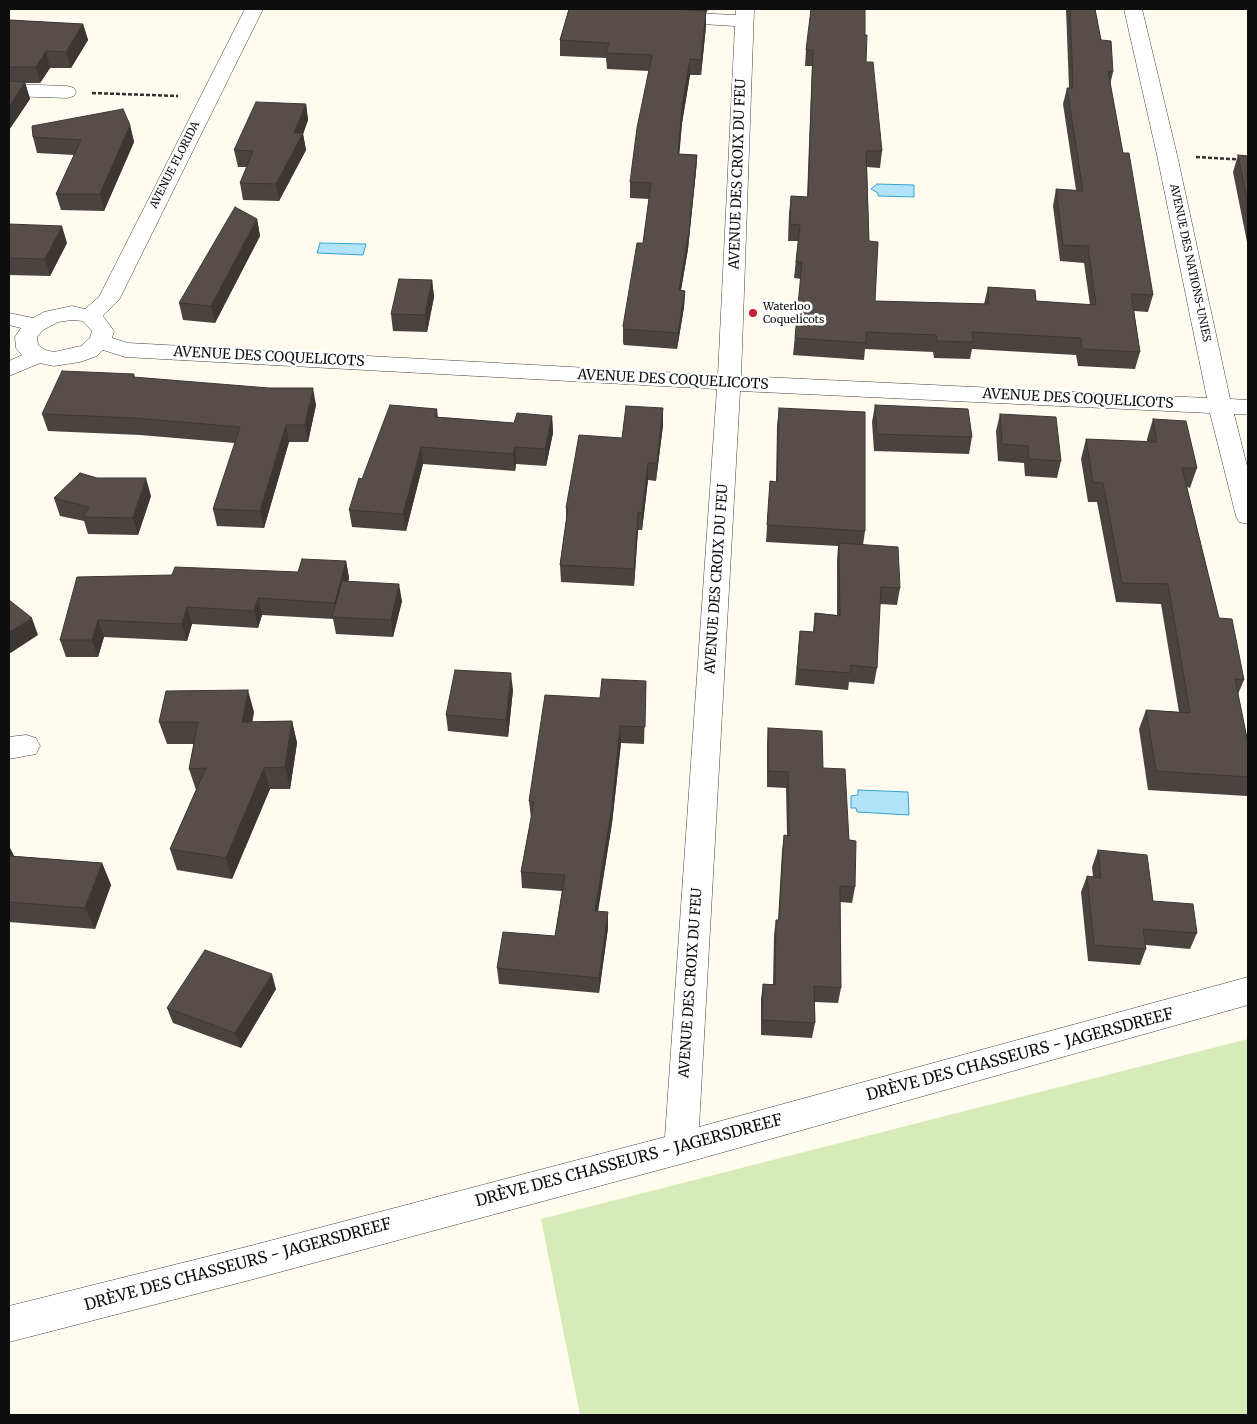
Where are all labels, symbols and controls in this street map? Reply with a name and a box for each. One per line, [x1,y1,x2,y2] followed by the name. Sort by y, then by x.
[726,78,750,270] street label: AVENUE DES CROIX DU FEU
[147,119,203,211] street label: AVENUE FLORIDA
[1167,183,1213,343] street label: AVENUE DES NATIONS-UNIES
[763,300,824,326] place label: Waterloo Coquelicots
[747,307,759,319] marker: Waterloo Coquelicots
[173,344,365,370] street label: AVENUE DES COQUELICOTS
[577,367,769,393] street label: AVENUE DES COQUELICOTS
[982,386,1174,412] street label: AVENUE DES COQUELICOTS
[702,483,732,675] street label: AVENUE DES CROIX DU FEU
[676,887,706,1079] street label: AVENUE DES CROIX DU FEU
[864,1005,1176,1105] street label: DRÈVE DES CHASSEURS - JAGERSDREEF
[473,1111,785,1211] street label: DRÈVE DES CHASSEURS - JAGERSDREEF
[82,1215,394,1315] street label: DRÈVE DES CHASSEURS - JAGERSDREEF

